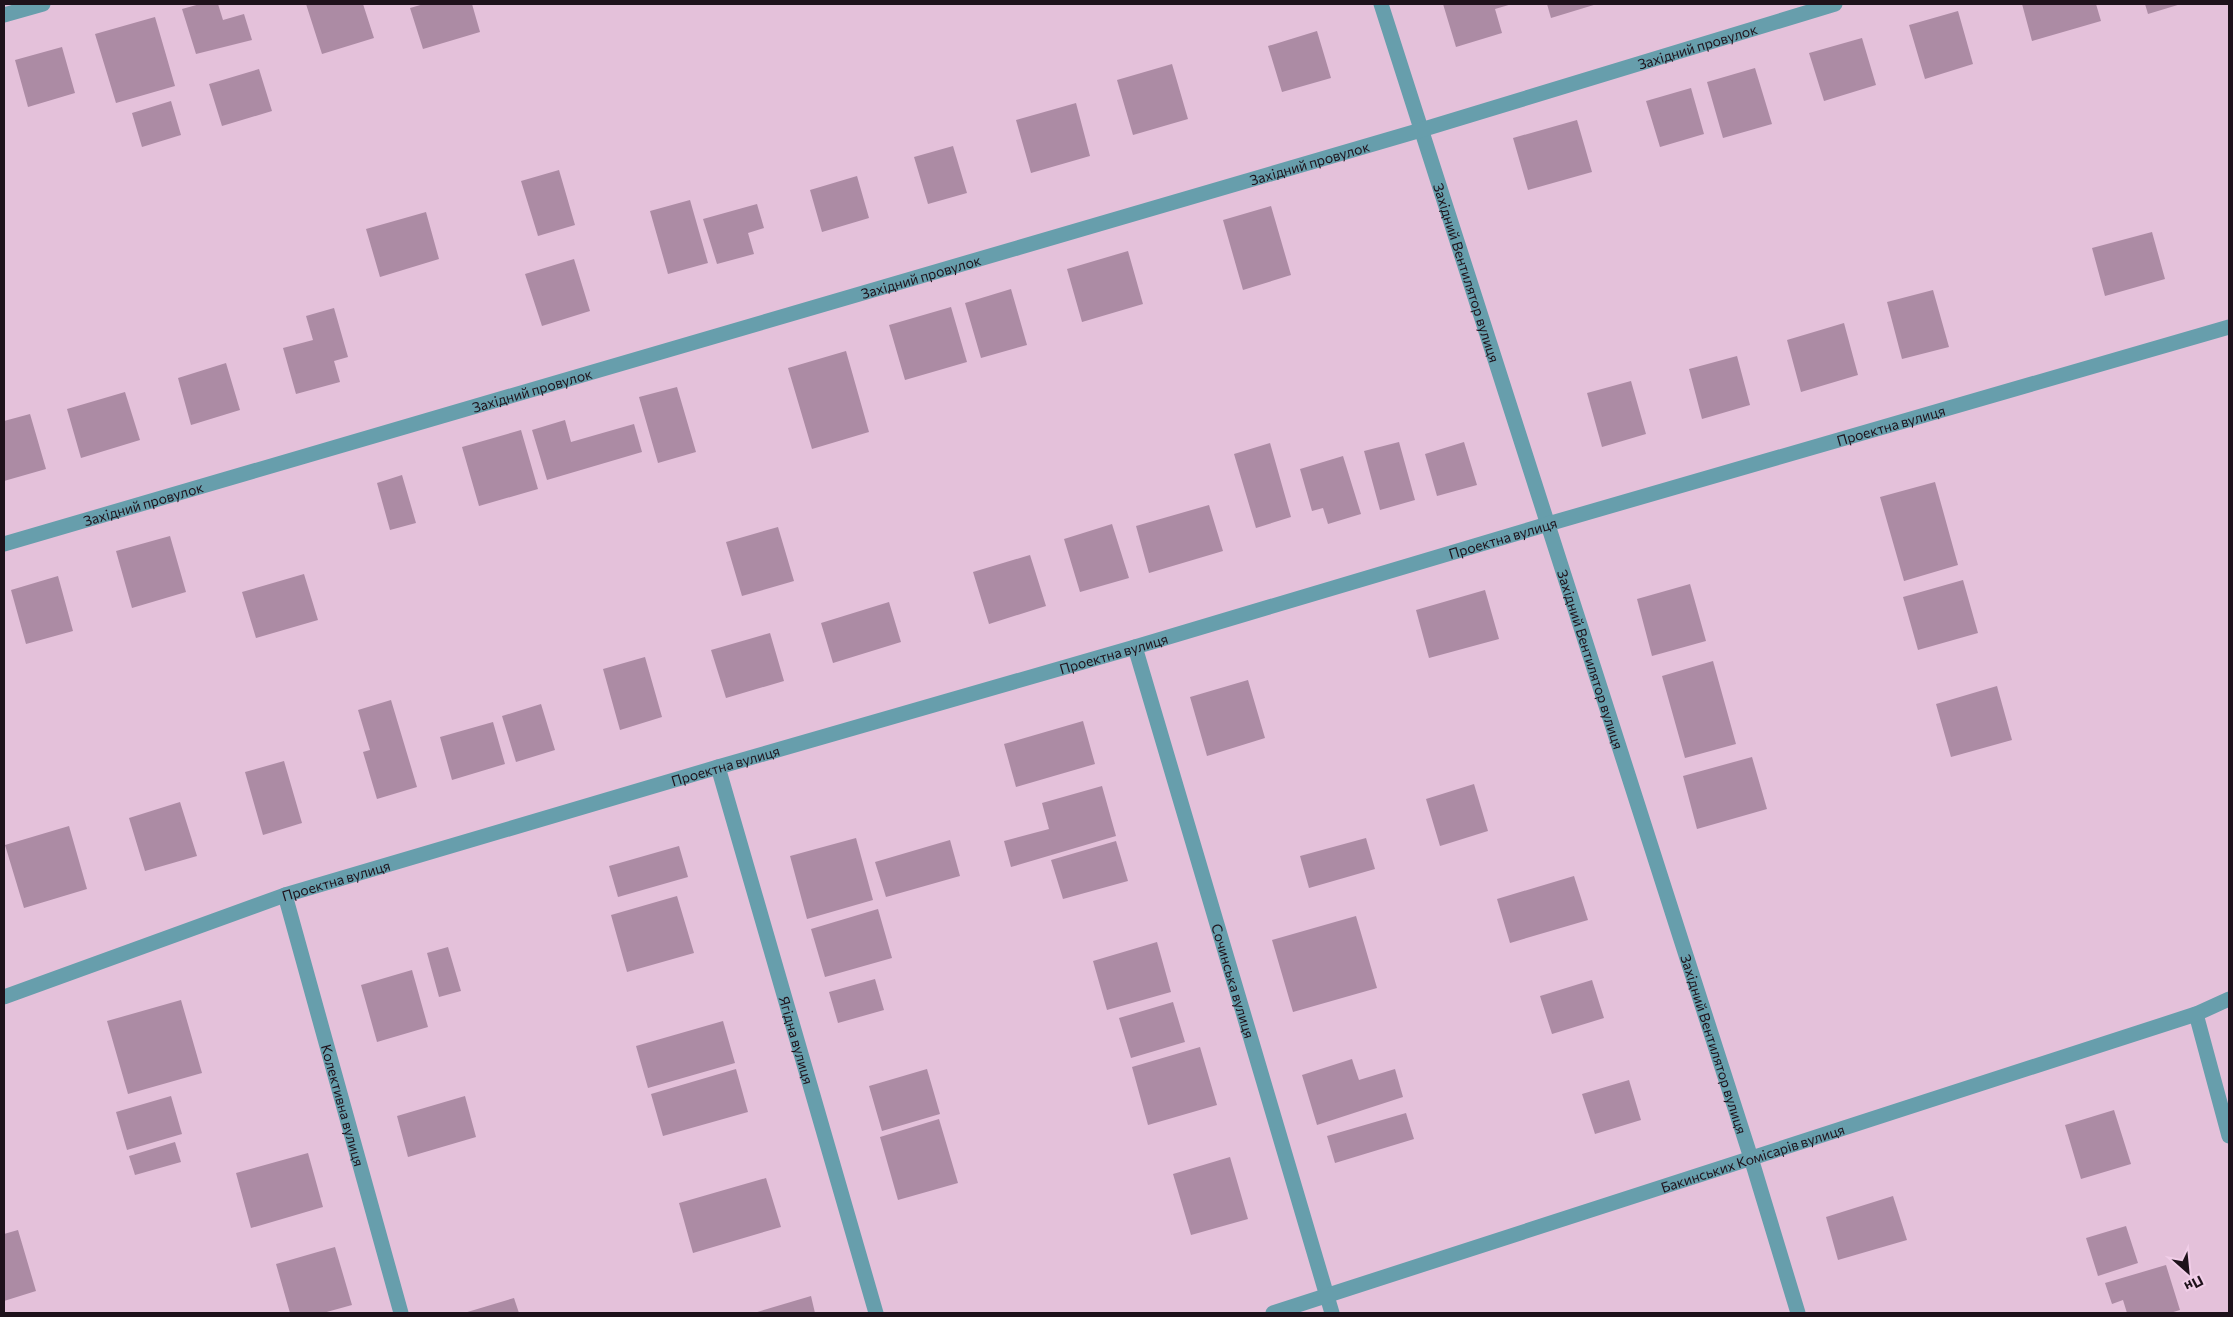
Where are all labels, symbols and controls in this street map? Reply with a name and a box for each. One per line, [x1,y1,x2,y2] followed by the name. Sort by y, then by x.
[1635,20,1760,72] street label: Західний провулок
[1248,137,1372,188] street label: Західний провулок
[1430,181,1504,364] street label: Західний Вентилятор вулиця
[859,250,983,302] street label: Західний провулок
[470,364,594,415] street label: Західний провулок
[1834,401,1947,449] street label: Проектна вулиця
[81,478,206,529] street label: Західний провулок
[1446,513,1559,562] street label: Проектна вулиця
[1554,567,1628,751] street label: Західний Вентилятор вулиця
[1057,629,1170,677] street label: Проектна вулиця
[669,741,782,789] street label: Проектна вулиця
[280,856,392,904] street label: Проектна вулиця
[1209,921,1259,1040] street label: Сочинська вулиця
[1678,952,1751,1136] street label: Західний Вентилятор вулиця
[776,994,818,1086] street label: Ягідна вулиця
[318,1042,368,1168] street label: Колективна вулиця
[1658,1120,1846,1195] street label: Бакинських Комісарів вулиця
[2163,1247,2213,1297] north arrow
[2182,1272,2206,1296] text: Пн

